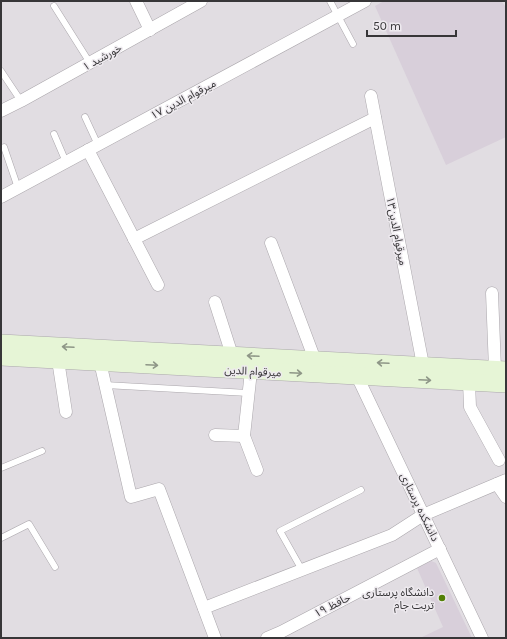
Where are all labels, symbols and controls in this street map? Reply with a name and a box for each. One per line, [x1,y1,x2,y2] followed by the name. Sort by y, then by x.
[367,12,456,38] scale bar
[373,19,401,33] text: 50 m
[80,41,125,74] street label: خورشید ۱
[148,77,219,123] street label: میرقوام الدین ۱۷
[382,196,410,267] street label: میرقوام الدین۱۳
[62,343,75,351] one-way arrow
[247,353,260,360] one-way arrow
[377,359,390,367] one-way arrow
[145,362,158,369] one-way arrow
[224,364,282,380] street label: میرقوام الدین
[289,369,302,376] one-way arrow
[418,376,431,383] one-way arrow
[396,471,442,544] street label: دانشکده پرستاری
[362,586,434,613] place label: دانشگاه پرستاری تربت جام
[312,591,353,620] street label: حافظ ۱۹
[437,593,447,603] marker: دانشگاه پرستاری تربت جام

